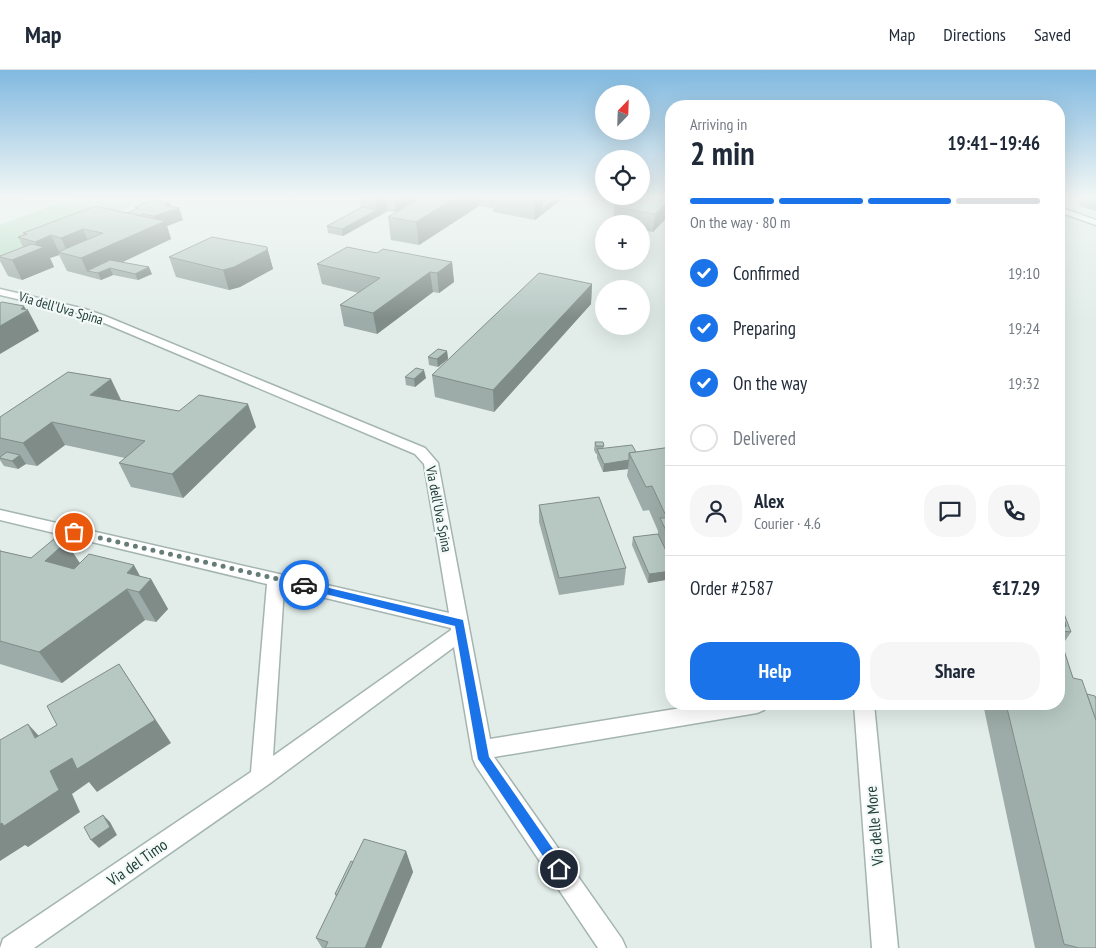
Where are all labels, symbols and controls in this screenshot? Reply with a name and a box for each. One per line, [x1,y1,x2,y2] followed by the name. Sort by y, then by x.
[25,19,62,50] text: Map
[889,23,915,46] text: Map
[943,23,1006,46] text: Directions
[1034,23,1071,46] text: Saved
[595,85,650,140] north arrow
[595,85,650,335] map controls
[690,114,747,134] text: Arriving in
[947,131,1040,155] text: 19:41–19:46
[690,132,755,174] text: 2 min
[595,150,650,205] button: locate
[690,212,790,232] text: On the way · 80 m
[595,215,650,270] button: +
[690,259,718,287] icon: check
[733,261,800,285] text: Confirmed
[1008,263,1040,283] text: 19:10
[595,280,650,335] button: −
[16,287,105,329] street label: Via dell'Uva Spina
[690,314,718,342] icon: check
[733,316,796,340] text: Preparing
[1008,318,1040,338] text: 19:24
[690,369,718,397] icon: check
[733,371,807,395] text: On the way
[1008,373,1040,393] text: 19:32
[733,426,796,450] text: Delivered
[422,464,456,553] street label: Via dell'Uva Spina
[690,485,742,537] button: person
[924,485,976,537] button: chat
[988,485,1040,537] button: phone
[754,489,784,513] text: Alex
[53,511,95,553] pin
[754,513,821,533] text: Courier · 4.6
[60,518,88,546] icon: bag
[279,560,329,610] courier
[290,571,318,599] icon: car
[690,576,774,600] text: Order #2587
[992,576,1040,600] text: €17.29
[690,642,860,700] button: Help
[870,642,1040,700] button: Share
[861,785,888,868] street label: Via delle More
[102,834,171,891] street label: Via del Timo
[538,848,580,890] pin
[545,855,573,883] icon: home

